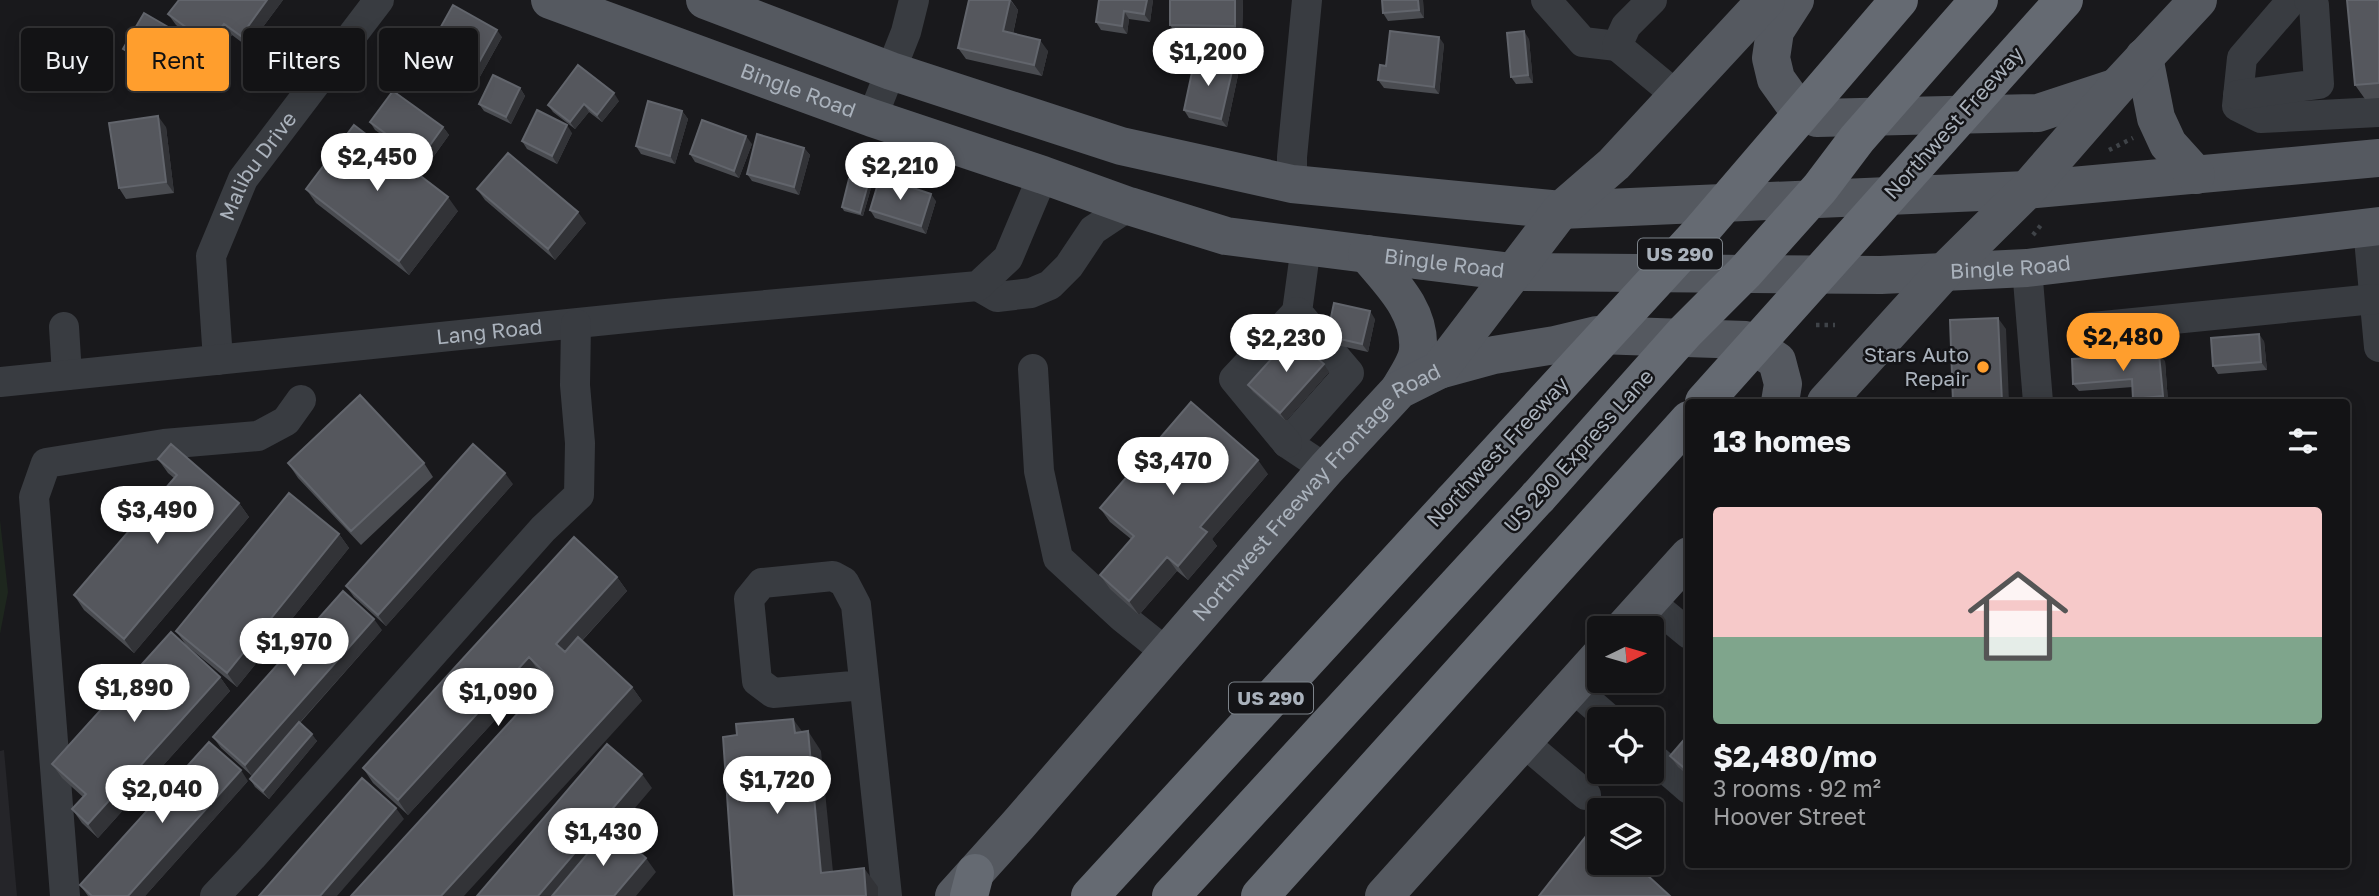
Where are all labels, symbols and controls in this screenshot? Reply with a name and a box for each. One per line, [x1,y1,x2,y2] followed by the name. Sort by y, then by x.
[21,28,113,91] chip: Buy
[127,28,229,91] chip: Rent
[243,28,365,91] chip: Filters
[379,28,478,91] chip: New
[1151,28,1265,88] pin: $1,200
[1169,37,1247,65] text: $1,200
[1878,40,2029,204] street label: Northwest Freeway
[737,57,860,123] street label: Bingle Road
[213,106,302,224] street label: Malibu Drive
[320,134,434,193] pin: $2,450
[337,142,417,170] text: $2,450
[843,142,957,202] pin: $2,210
[861,151,939,179] text: $2,210
[1638,238,1722,270] road number: US 290
[1383,242,1506,283] street label: Bingle Road
[1949,249,2072,284] street label: Bingle Road
[435,313,544,349] street label: Lang Road
[1229,314,1343,374] pin: $2,230
[2066,314,2180,373] pin: $2,480
[2083,322,2163,350] text: $2,480
[1246,323,1326,351] text: $2,230
[1864,341,1969,391] place label: Stars Auto Repair
[1186,357,1445,626] street label: Northwest Freeway Frontage Road
[1975,359,1991,375] marker: Stars Auto Repair
[1498,363,1659,538] street label: US 290 Express Lane
[1421,370,1574,532] street label: Northwest Freeway
[2284,422,2322,460] icon: filters
[1713,423,1851,459] text: 13 homes
[1116,438,1230,497] pin: $3,470
[1134,446,1212,474] text: $3,470
[100,486,214,546] pin: $3,490
[117,495,197,523] text: $3,490
[1955,553,2081,679] icon: home
[1587,616,1664,693] north arrow
[1587,616,1664,875] map controls
[237,618,351,678] pin: $1,970
[256,627,332,655] text: $1,970
[77,664,191,724] pin: $1,890
[441,668,555,728] pin: $1,090
[95,673,173,701] text: $1,890
[458,677,538,705] text: $1,090
[1229,682,1313,713] road number: US 290
[1587,707,1664,784] button: locate
[1713,738,1877,774] text: $2,480/mo
[720,756,834,816] pin: $1,720
[739,765,815,793] text: $1,720
[105,766,219,825] pin: $2,040
[121,774,203,802] text: $2,040
[1713,774,1881,802] text: 3 rooms · 92 m²
[1587,798,1664,875] button: layers
[1713,802,1866,830] text: Hoover Street
[546,808,660,868] pin: $1,430
[564,817,642,845] text: $1,430

